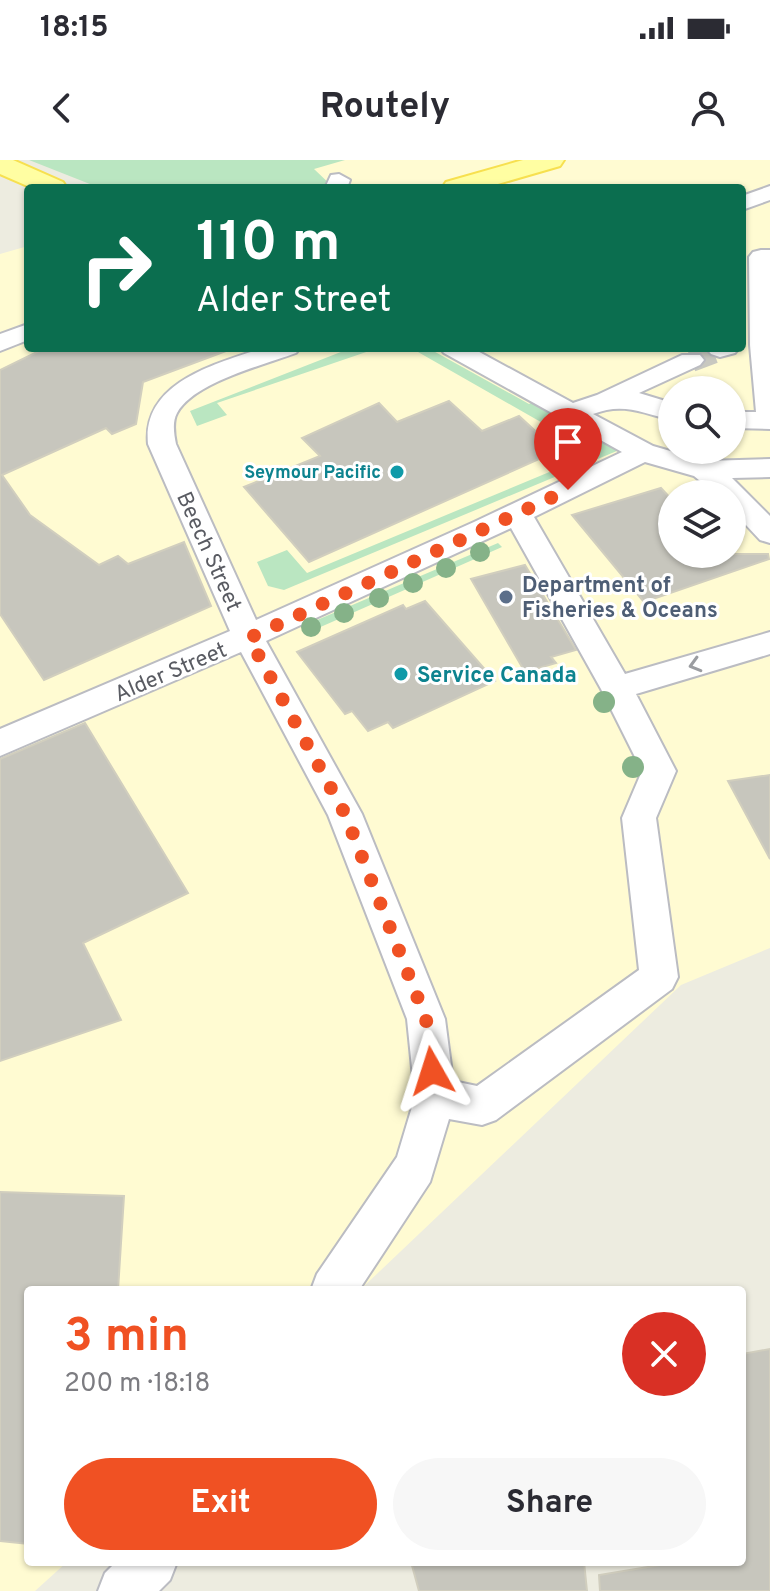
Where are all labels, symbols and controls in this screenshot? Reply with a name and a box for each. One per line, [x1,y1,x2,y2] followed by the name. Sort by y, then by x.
[40,10,109,47] text: 18:15
[320,85,450,131] text: Routely
[40,86,84,130] icon: back
[686,86,730,130] icon: person
[196,210,341,280] text: 110 m
[64,216,168,320] icon: right
[196,279,391,325] text: Alder Street
[658,376,746,568] map controls
[658,376,746,464] button: search
[534,408,602,490] pin
[546,420,590,464] icon: arrive
[244,462,381,485] place label: Seymour Pacific
[388,463,406,481] marker: Seymour Pacific
[658,480,746,568] button: layers
[169,488,246,616] street label: Beech Street
[522,573,718,625] place label: Department of Fisheries & Oceans
[497,588,515,606] marker: Department of Fisheries & Oceans
[111,638,231,709] street label: Alder Street
[689,656,703,672] one-way arrow
[417,663,577,690] place label: Service Canada
[392,665,410,683] marker: Service Canada
[390,1029,474,1113] position arrow
[64,1308,189,1368] text: 3 min
[622,1312,706,1396] button: close
[64,1368,210,1401] text: 200 m · 18:18
[64,1458,377,1550] button: Exit
[393,1458,706,1550] button: Share

